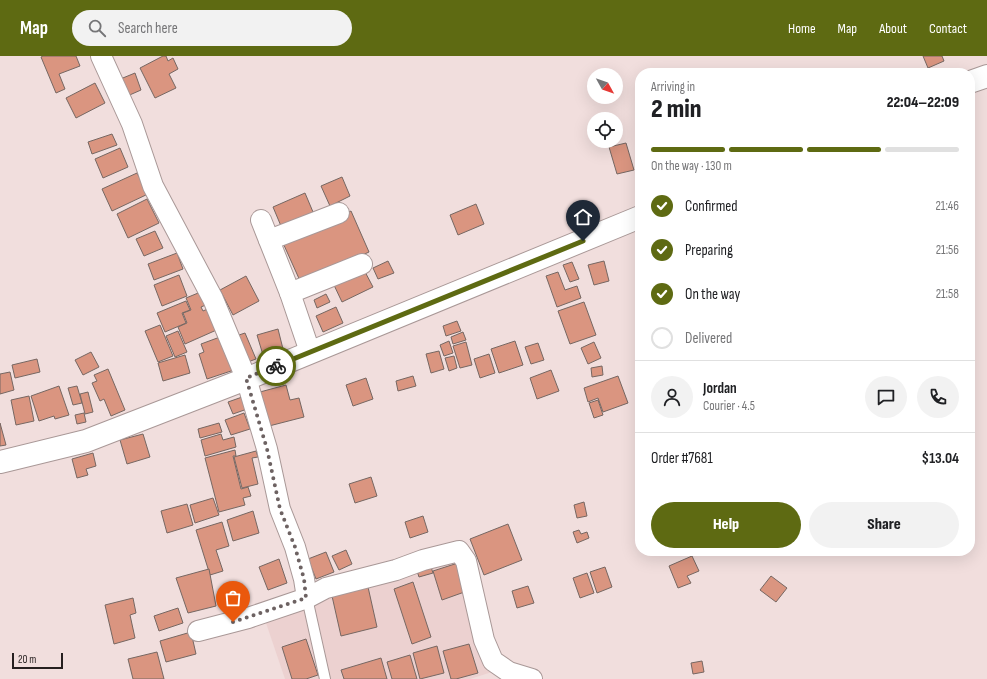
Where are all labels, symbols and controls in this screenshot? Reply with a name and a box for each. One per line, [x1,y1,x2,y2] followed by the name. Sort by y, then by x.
[72,10,352,46] search box
[20,17,48,40] text: Map
[86,17,108,39] icon: search
[118,19,178,38] text: Search here
[788,20,816,37] text: Home
[838,20,857,37] text: Map
[879,20,907,37] text: About
[929,20,967,37] text: Contact
[587,68,623,104] north arrow
[587,68,623,148] map controls
[651,79,695,95] text: Arriving in
[887,93,959,112] text: 22:04–22:09
[651,94,701,125] text: 2 min
[587,112,623,148] button: locate
[651,158,732,174] text: On the way · 130 m
[651,195,673,217] icon: check
[685,197,738,216] text: Confirmed
[935,198,959,214] text: 21:46
[566,200,600,241] pin
[572,206,594,228] icon: home
[651,239,673,261] icon: check
[685,241,733,260] text: Preparing
[936,242,959,258] text: 21:56
[651,283,673,305] icon: check
[685,285,740,304] text: On the way
[936,286,959,302] text: 21:58
[685,329,732,348] text: Delivered
[256,346,296,386] courier
[265,355,287,377] icon: bike
[651,376,693,418] button: person
[865,376,907,418] button: chat
[917,376,959,418] button: phone
[703,379,737,398] text: Jordan
[703,398,755,414] text: Courier · 4.5
[651,449,713,468] text: Order #7681
[922,449,959,468] text: $13.04
[651,502,801,548] button: Help
[809,502,959,548] button: Share
[216,581,250,622] pin
[222,587,244,609] icon: bag
[12,651,63,670] scale bar
[18,653,36,666] text: 20 m

